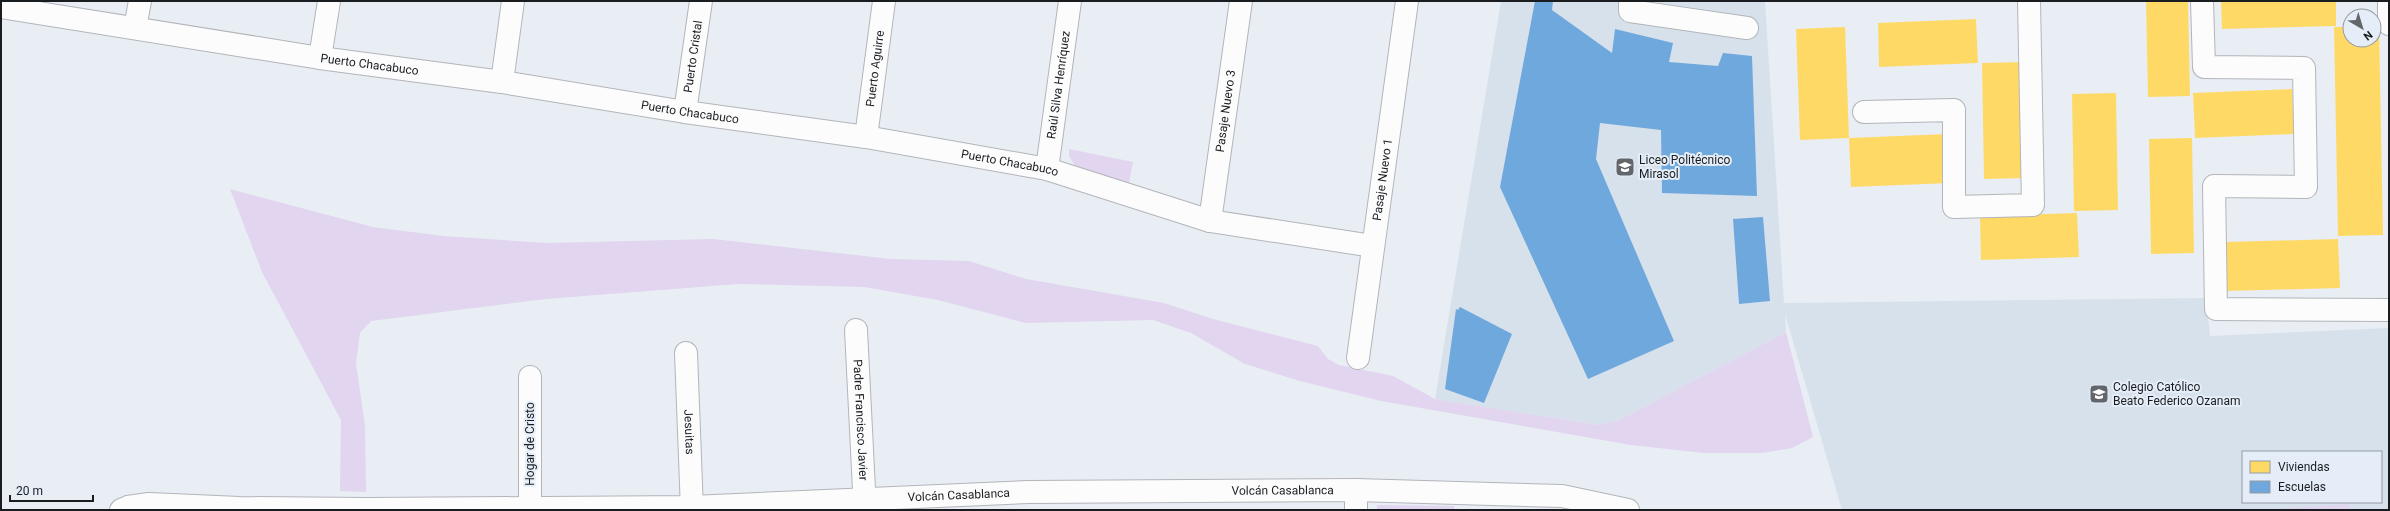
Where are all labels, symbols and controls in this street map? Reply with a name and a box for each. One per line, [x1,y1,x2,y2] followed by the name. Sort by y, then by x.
[2342,8,2382,48] north arrow
[681,19,705,94] street label: Puerto Cristal
[2361,28,2375,43] text: N
[863,29,887,108] street label: Puerto Aguirre
[1044,30,1073,140] street label: Raúl Silva Henríquez
[320,51,420,78] street label: Puerto Chacabuco
[1213,69,1238,153] street label: Pasaje Nuevo 3
[640,98,740,126] street label: Puerto Chacabuco
[1370,138,1395,222] street label: Pasaje Nuevo 1
[960,147,1061,179] street label: Puerto Chacabuco
[1639,153,1730,181] place label: Liceo Politécnico Mirasol
[1614,156,1636,178] school or university icon: Liceo Politécnico Mirasol
[850,359,871,481] street label: Padre Francisco Javier
[2113,380,2241,408] place label: Colegio Católico Beato Federico Ozanam
[2088,383,2110,405] school or university icon: Colegio Católico Beato Federico Ozanam
[523,402,537,486] street label: Hogar de Cristo
[681,409,697,455] street label: Jesuitas
[2242,451,2382,503] legend
[2278,460,2330,474] text: Viviendas
[10,477,93,503] scale bar
[2278,480,2326,494] text: Escuelas
[1232,483,1334,498] street label: Volcán Casablanca
[16,484,43,498] text: 20 m
[907,486,1010,504] street label: Volcán Casablanca

